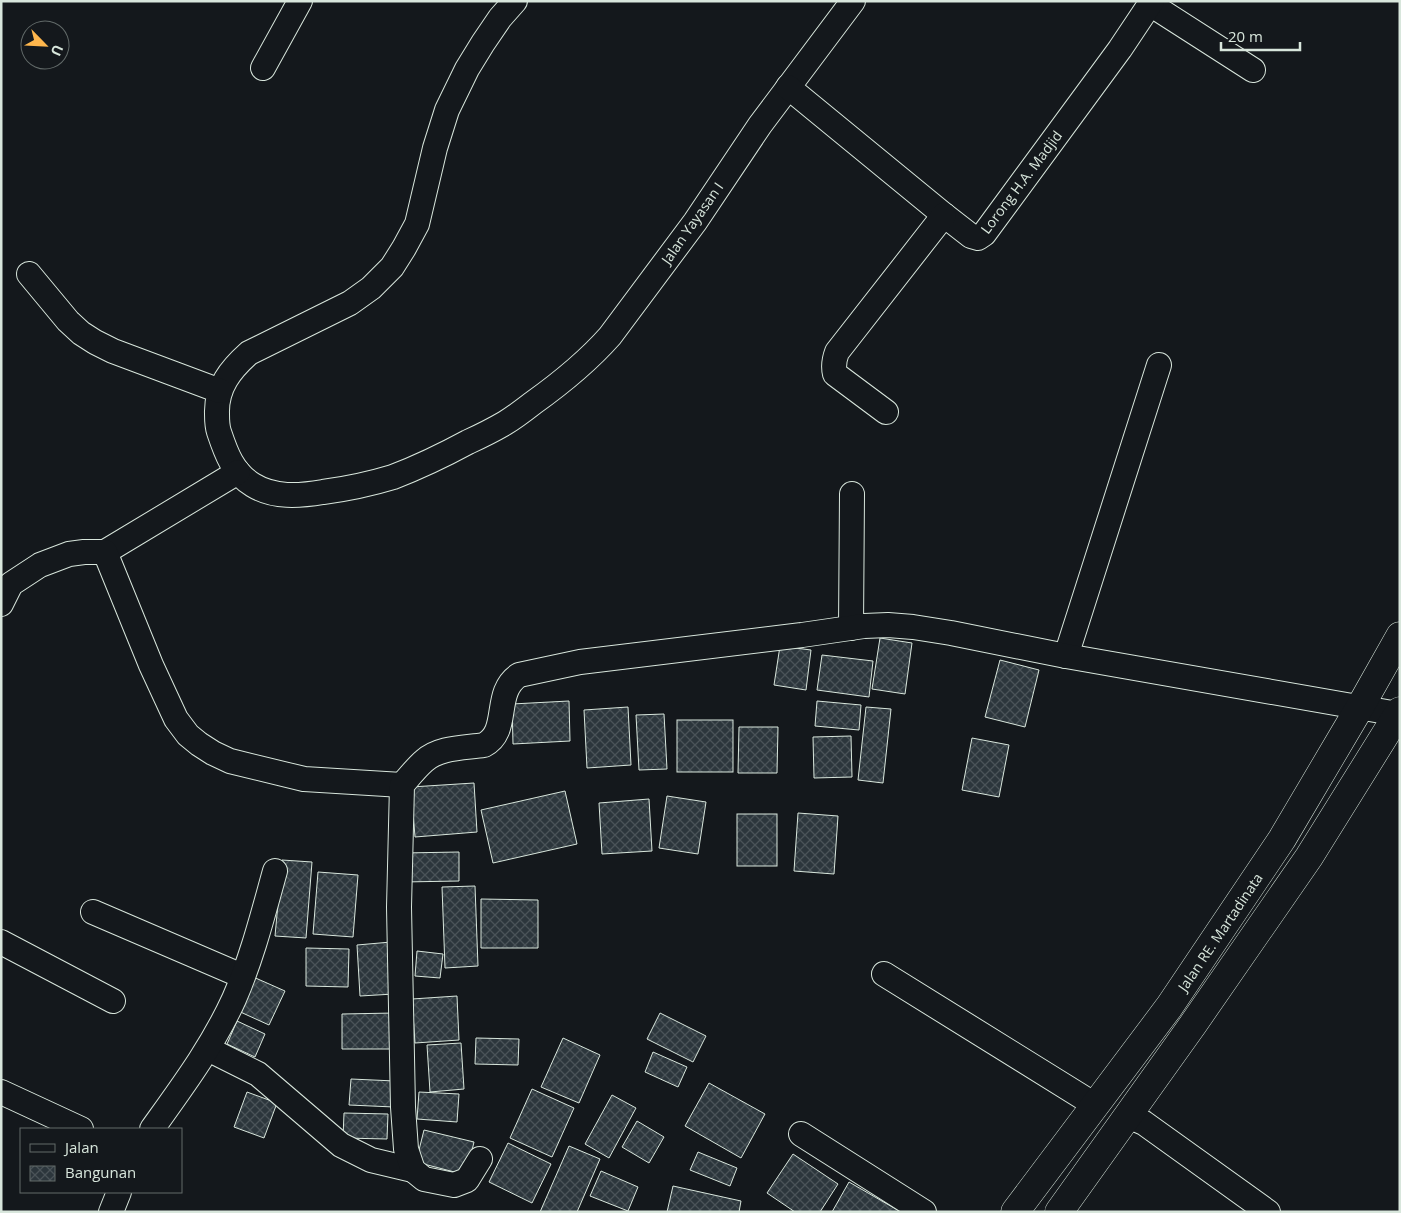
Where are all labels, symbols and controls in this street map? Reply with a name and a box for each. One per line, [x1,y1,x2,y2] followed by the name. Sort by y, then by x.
[20,20,70,70] north arrow
[1221,20,1300,52] scale bar
[1228,26,1263,46] text: 20 m
[46,42,68,59] text: U
[976,127,1066,237] street label: Lorong H.A. Madjid
[656,178,727,269] street label: Jalan Yayasan I
[1172,869,1267,997] street label: Jalan RE. Martadinata
[20,1128,182,1193] legend
[63,1137,99,1157] text: Jalan
[65,1162,136,1182] text: Bangunan

